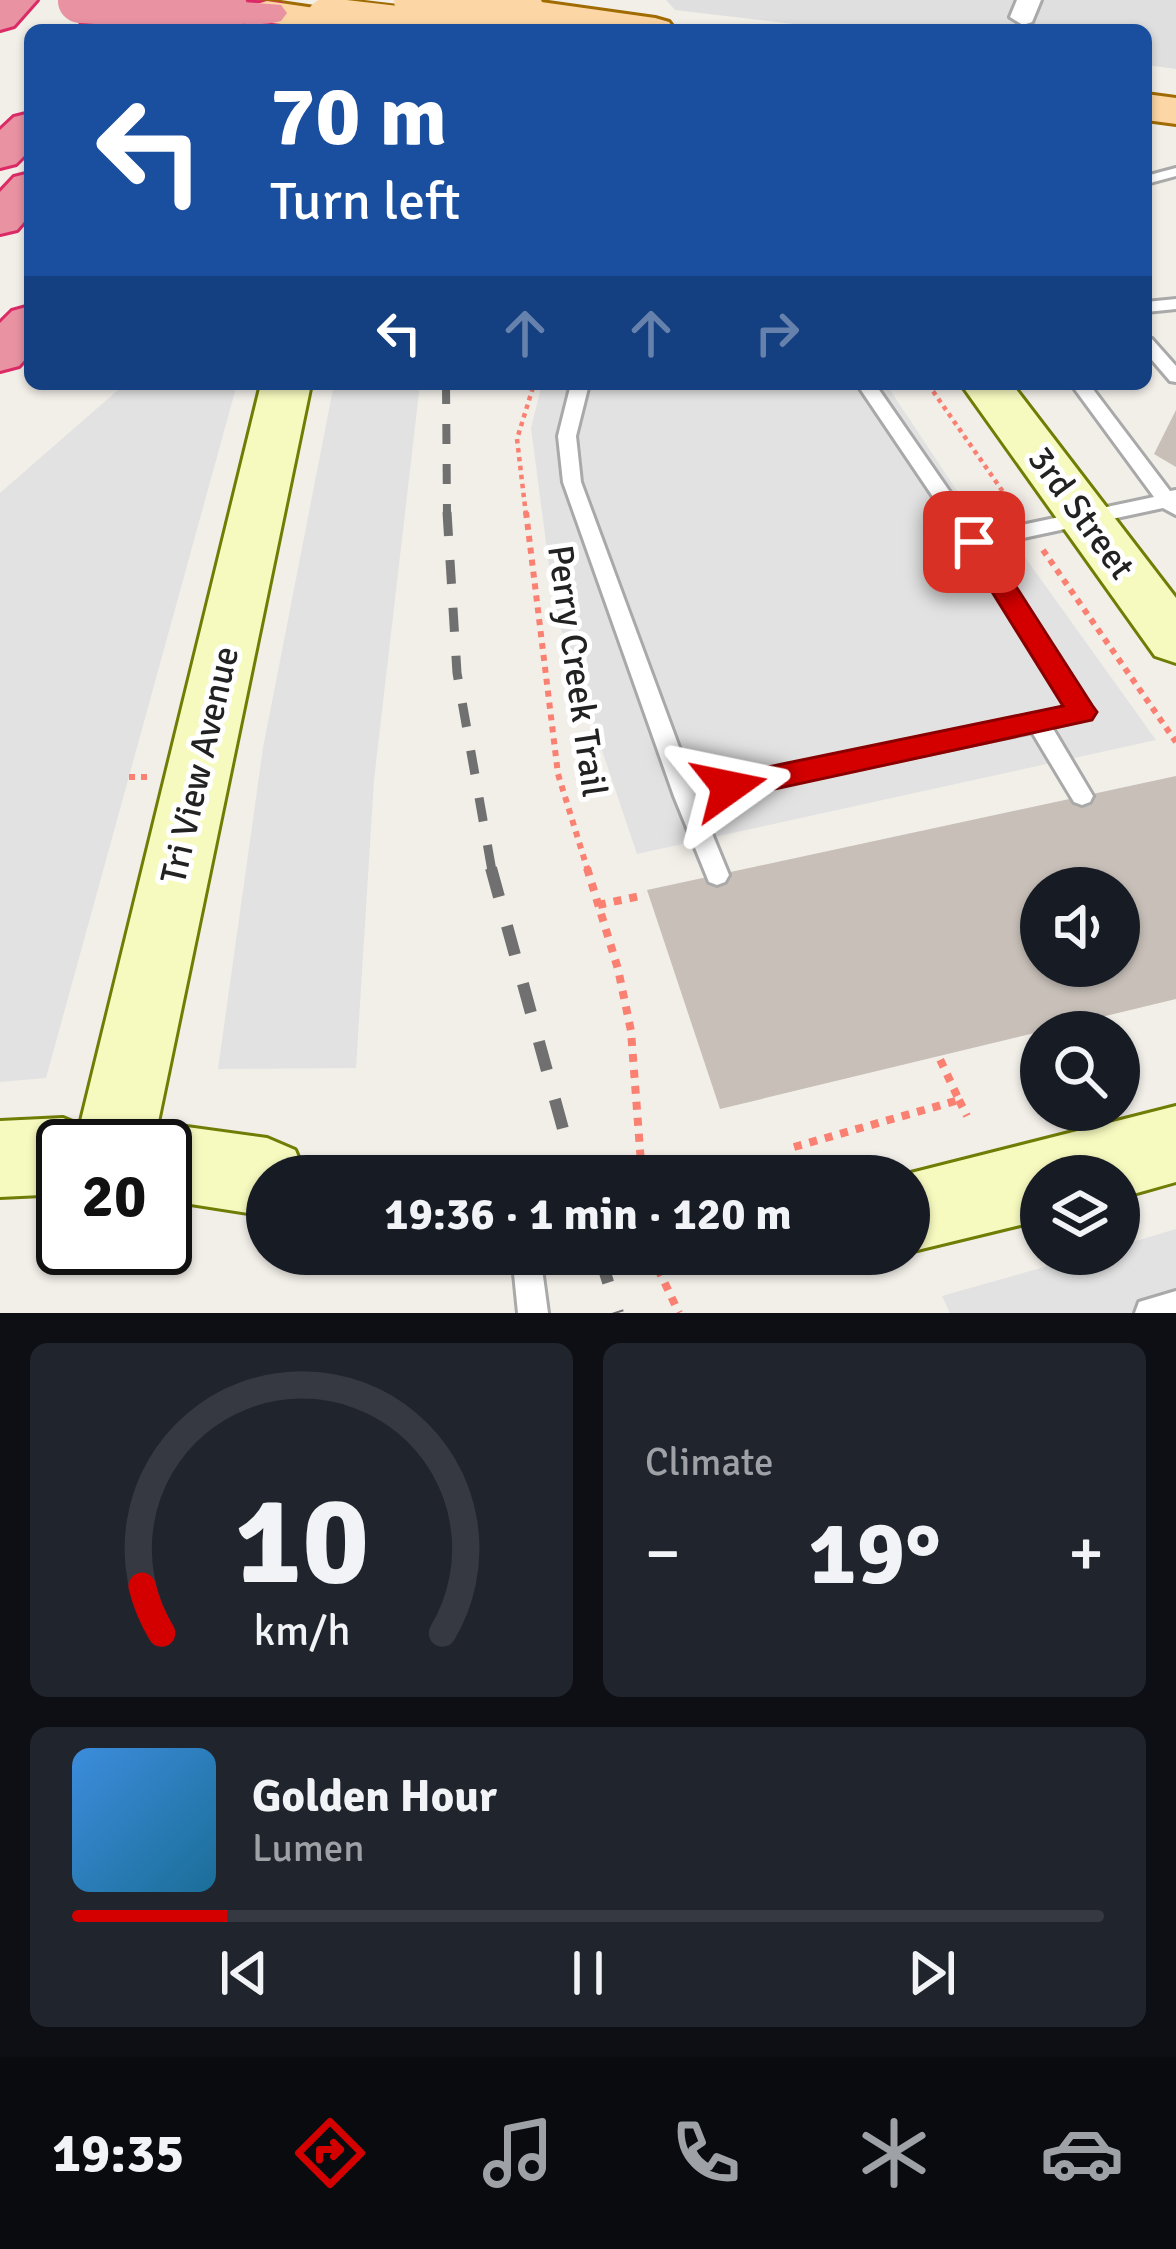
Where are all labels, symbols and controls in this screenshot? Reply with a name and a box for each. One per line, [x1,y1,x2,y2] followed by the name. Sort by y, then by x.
[270,65,447,169] text: 70 m
[72,72,228,228] icon: left
[270,168,460,235] text: Turn left
[366,300,432,366] icon: left
[492,300,558,366] icon: ahead
[618,300,684,366] icon: ahead
[744,300,810,366] icon: right
[1018,438,1144,588] street label: 3rd Street
[923,491,1025,593] pin
[941,509,1007,575] icon: arrive
[537,542,617,800] street label: Perry Creek Trail
[151,642,249,888] street label: Tri View Avenue
[666,724,792,850] position arrow
[1020,867,1140,1275] map controls
[1020,867,1140,987] button: sound
[1020,1011,1140,1131] button: search
[36,1119,192,1275] speed limit sign: 20
[1020,1155,1140,1275] button: layers
[384,1187,792,1242] text: 19:36 · 1 min · 120 m
[645,1438,774,1486] text: Climate
[234,1465,369,1618] text: 10
[808,1498,941,1609] text: 19°
[645,1513,681,1594] text: −
[1068,1513,1104,1594] text: +
[253,1605,350,1658] text: km/h
[252,1769,497,1824] text: Golden Hour
[252,1824,365,1872] text: Lumen
[211,1940,277,2006] icon: previous
[555,1940,621,2006] icon: pause
[899,1940,965,2006] icon: next
[288,2111,372,2195] icon: directions
[476,2111,560,2195] icon: music
[664,2111,748,2195] icon: phone
[852,2111,936,2195] icon: climate
[1040,2111,1124,2195] icon: car
[52,2120,185,2187] text: 19:35

